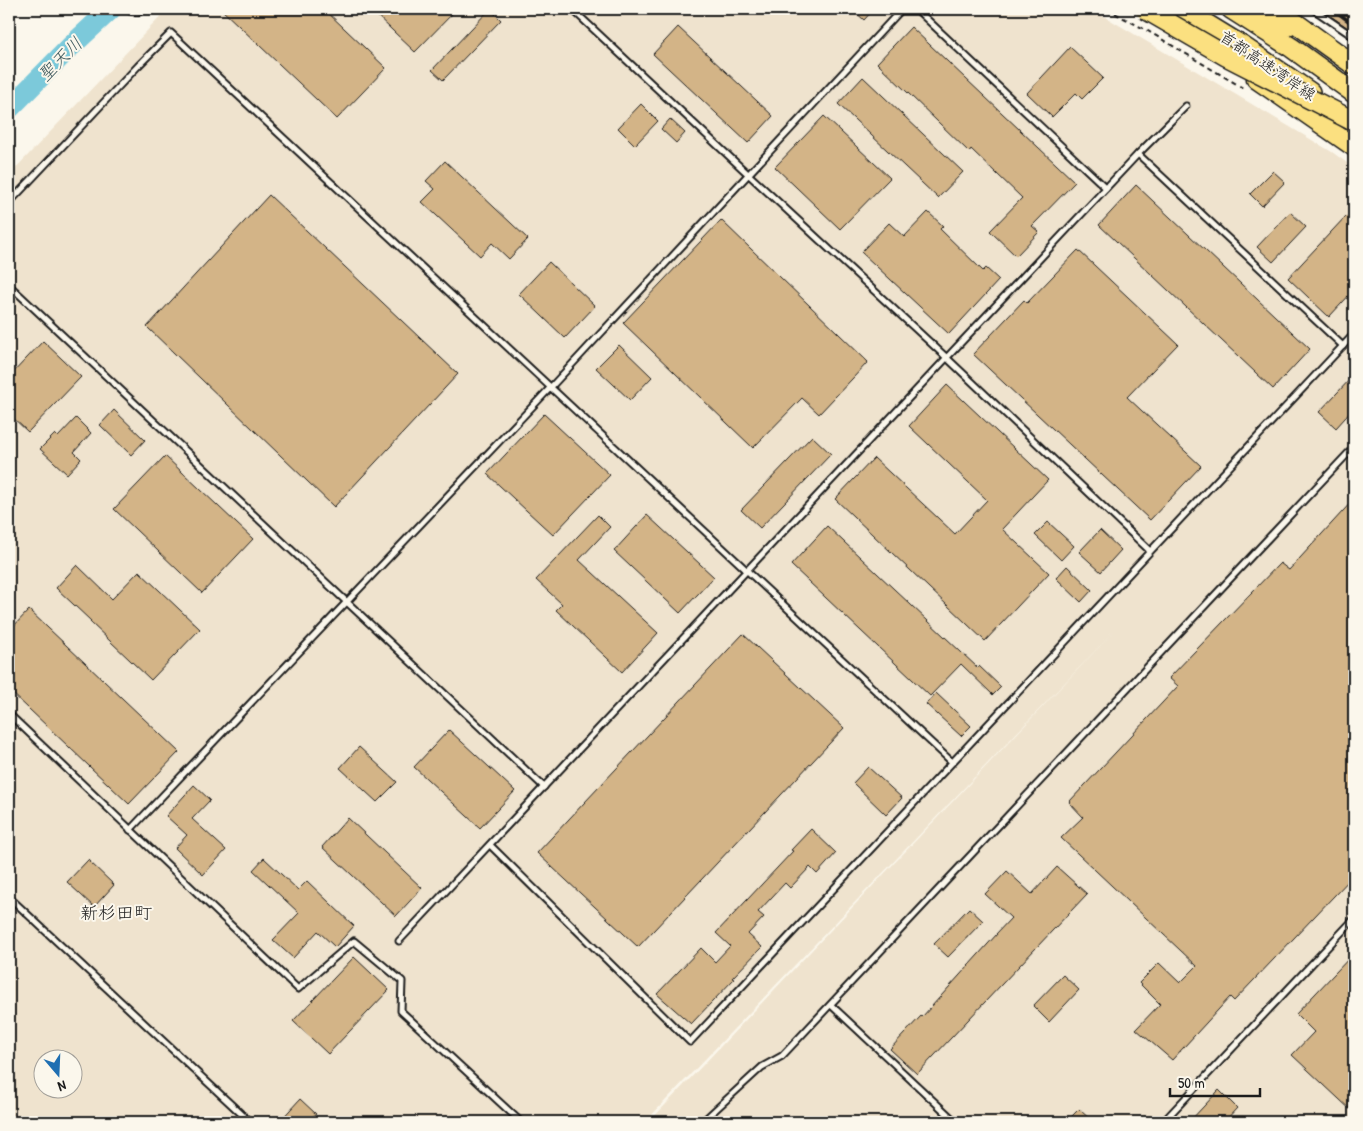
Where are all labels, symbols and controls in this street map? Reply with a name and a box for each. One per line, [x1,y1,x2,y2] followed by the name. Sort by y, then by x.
[1215,25,1321,105] street label: 首都高速湾岸線
[32,31,88,87] water label: 聖天川
[80,900,152,925] district label: 新杉田町
[32,1048,82,1098] north arrow
[1170,1066,1260,1098] scale bar
[1178,1072,1205,1093] text: 50 m
[55,1077,69,1097] text: N

